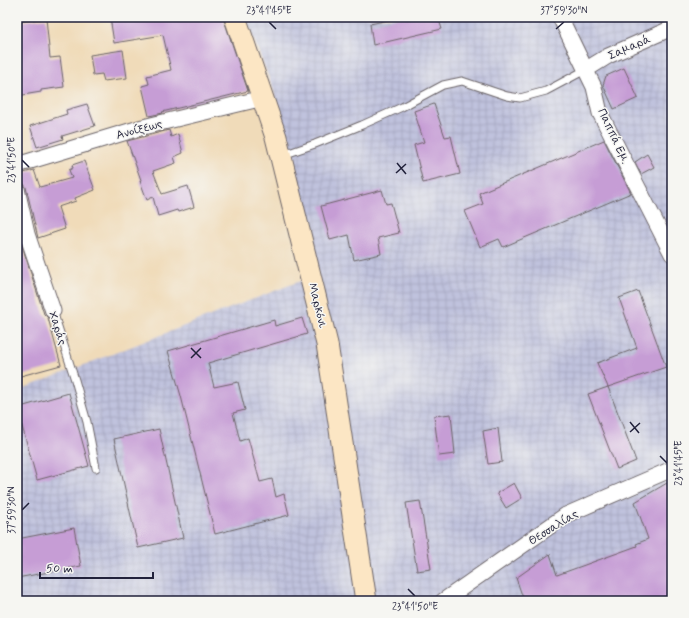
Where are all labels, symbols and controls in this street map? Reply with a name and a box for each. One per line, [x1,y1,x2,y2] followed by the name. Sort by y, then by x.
[246,4,292,18] text: 23°41'45"E
[540,4,588,18] text: 37°59'30"N
[606,31,653,64] street label: Σαμαρά
[593,106,633,167] street label: Παππά Εμ.
[114,116,164,144] street label: Ανοίξεως
[5,137,19,183] text: 23°41'50"E
[304,281,330,330] street label: Μαρκόνι
[44,309,70,347] street label: Χαράς
[672,440,686,486] text: 23°41'45"E
[5,486,19,534] text: 37°59'30"N
[526,506,581,549] street label: Θεσσαλίας
[40,554,153,580] scale bar
[46,561,73,577] text: 50 m
[392,600,438,614] text: 23°41'50"E

